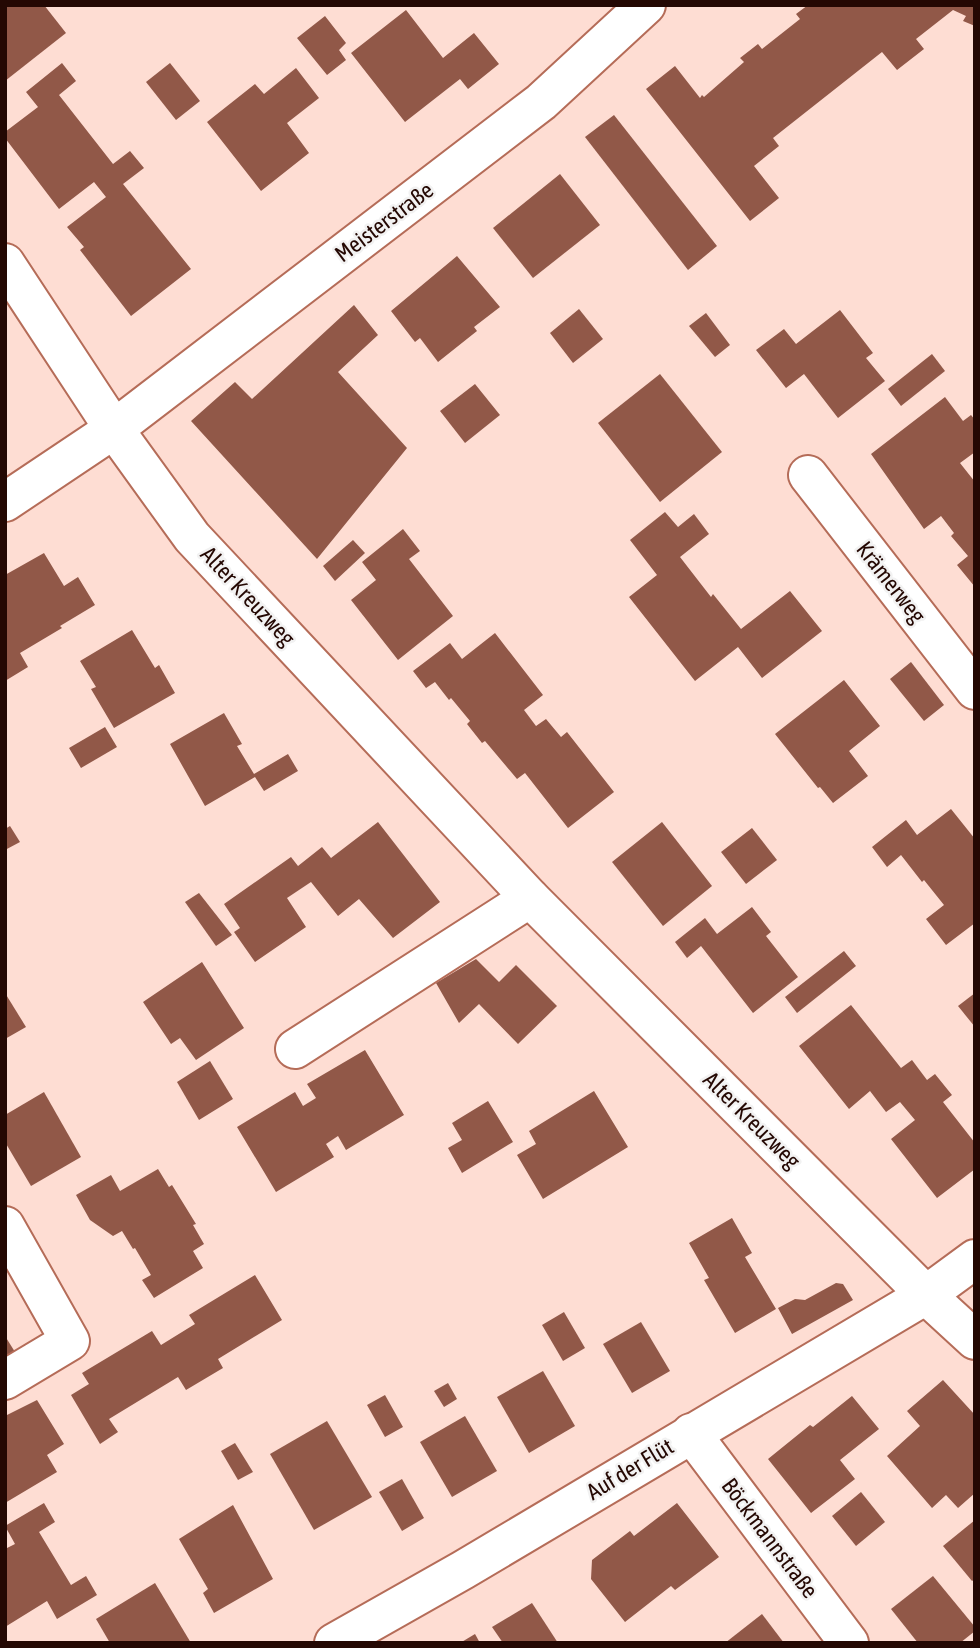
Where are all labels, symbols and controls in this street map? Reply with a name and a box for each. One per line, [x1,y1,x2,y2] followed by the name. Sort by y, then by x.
[330,177,438,267] street label: Meisterstraße
[851,536,931,628] street label: Krämerweg
[196,541,300,651] street label: Alter Kreuzweg
[698,1066,806,1174] street label: Alter Kreuzweg
[582,1433,678,1505] street label: Auf der Flüt
[717,1473,823,1603] street label: Böckmannstraße

